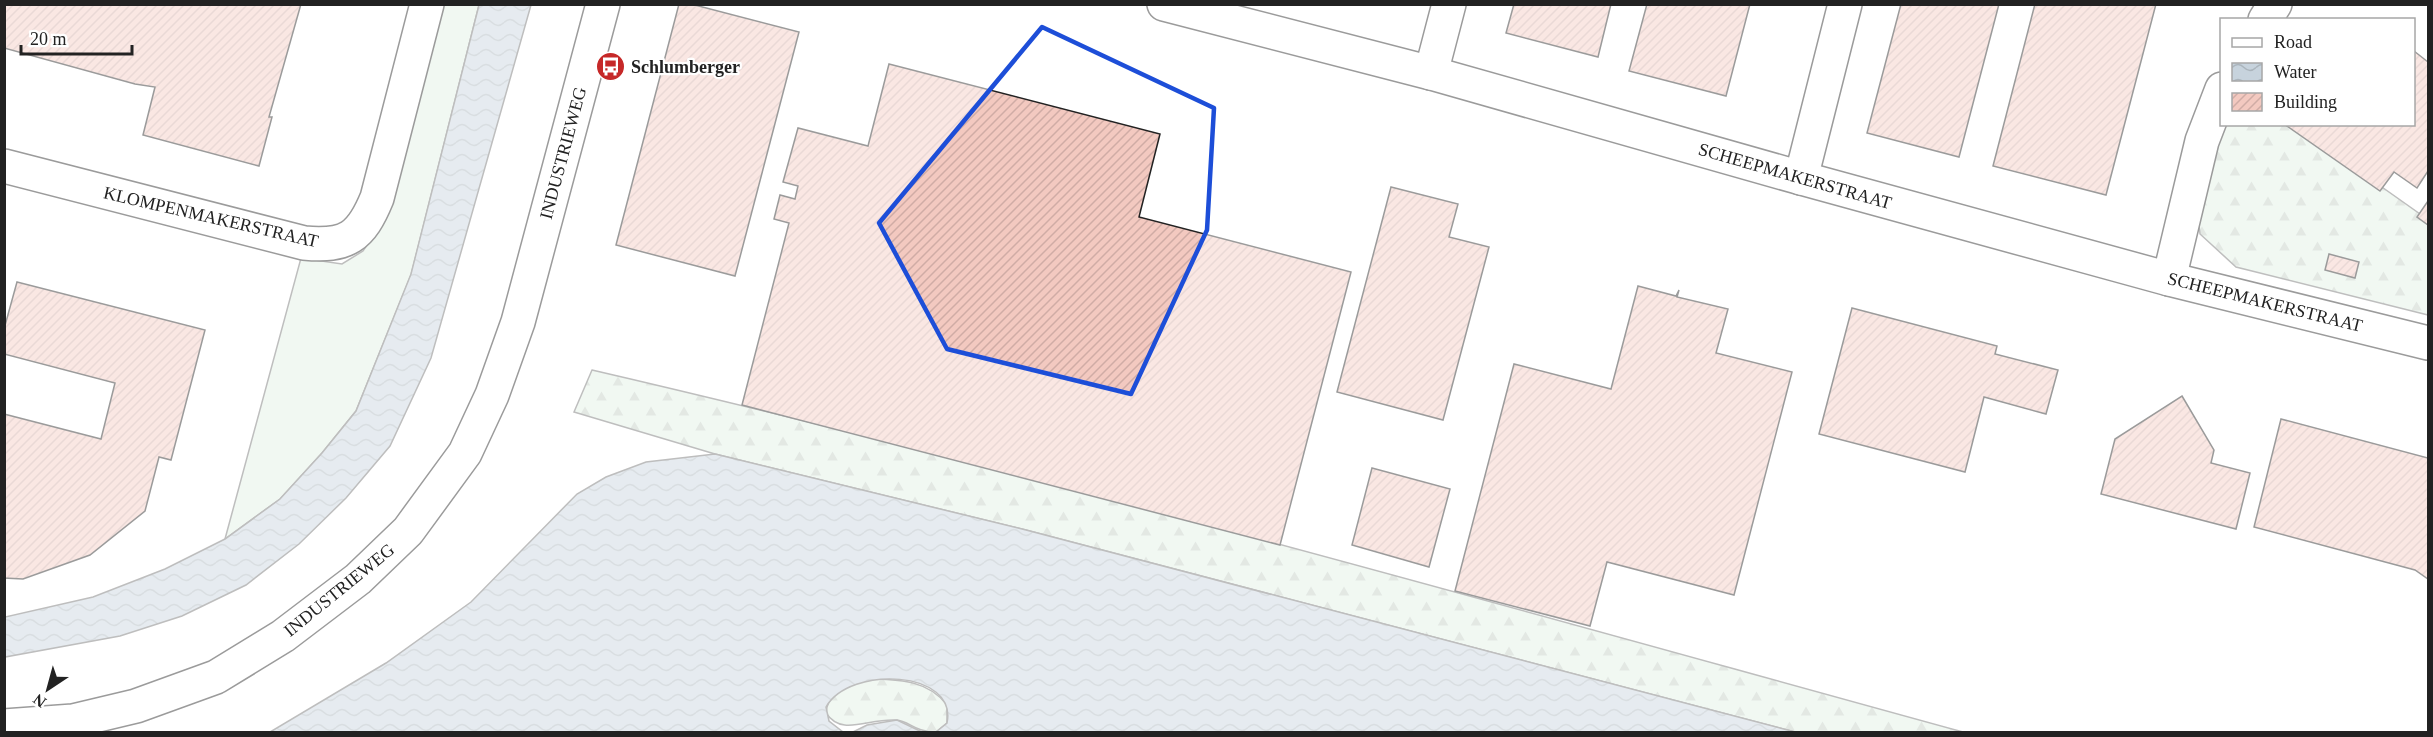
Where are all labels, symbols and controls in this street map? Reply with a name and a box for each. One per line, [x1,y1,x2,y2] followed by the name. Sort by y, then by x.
[21,18,132,56] scale bar
[2220,18,2415,126] legend
[30,29,67,49] text: 20 m
[2274,32,2312,52] text: Road
[594,51,626,83] bus stop icon: Schlumberger
[631,57,740,77] place label: Schlumberger
[2274,62,2317,82] text: Water
[536,85,590,221] street label: INDUSTRIEWEG
[2274,92,2337,112] text: Building
[1696,139,1894,213] street label: SCHEEPMAKERSTRAAT
[102,183,320,251] street label: KLOMPENMAKERSTRAAT
[2166,268,2364,336] street label: SCHEEPMAKERSTRAAT
[280,539,398,641] street label: INDUSTRIEWEG
[18,659,78,719] north arrow
[29,690,49,711] text: N

